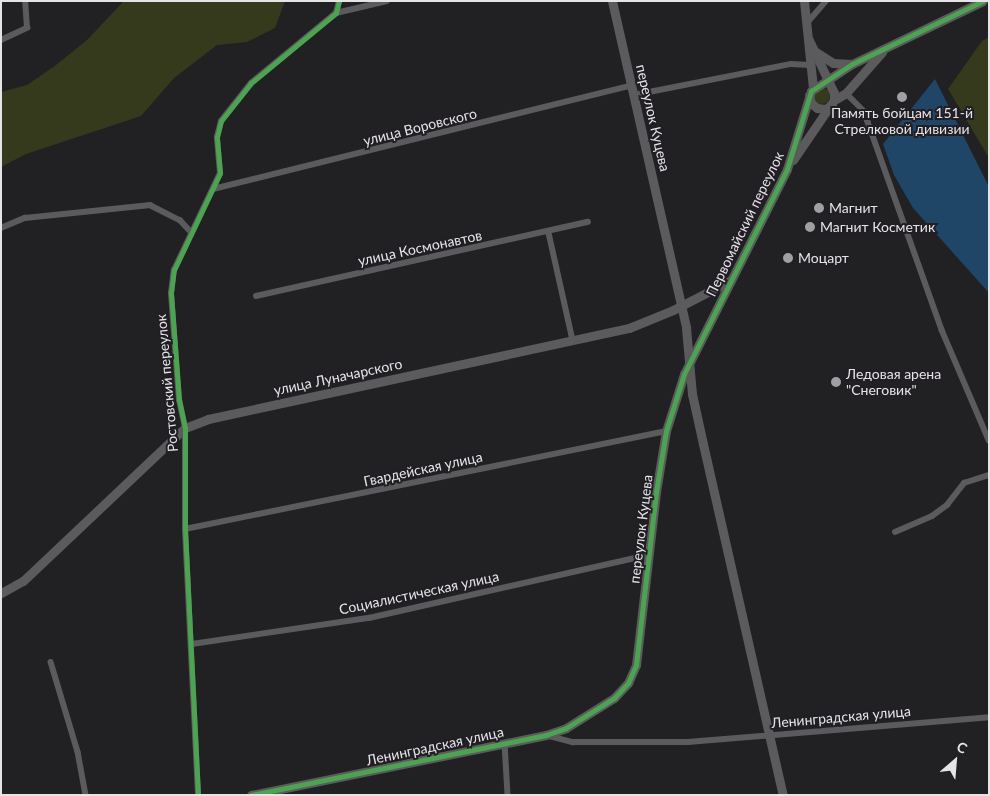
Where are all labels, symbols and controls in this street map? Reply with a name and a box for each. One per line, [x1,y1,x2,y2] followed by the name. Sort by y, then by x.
[633,63,673,173] street label: переулок Куцева
[896,91,908,103] marker: Память бойцам 151-й Стрелковой дивизии
[361,105,479,149] street label: улица Воровского
[831,105,973,138] place label: Память бойцам 151-й Стрелковой дивизии
[703,149,787,299] street label: Первомайский переулок
[829,200,878,216] place label: Магнит
[813,202,825,214] marker: Магнит
[820,219,935,235] place label: Магнит Косметик
[804,221,816,233] marker: Магнит Косметик
[356,227,484,269] street label: улица Космонавтов
[798,250,849,266] place label: Моцарт
[782,252,794,264] marker: Моцарт
[153,313,181,453] street label: Ростовский переулок
[272,355,404,399] street label: улица Луначарского
[846,366,941,398] place label: Ледовая арена "Снеговик"
[830,376,842,388] marker: Ледовая арена "Снеговик"
[362,448,484,490] street label: Гвардейская улица
[626,474,656,584] street label: переулок Куцева
[338,568,500,618] street label: Социалистическая улица
[771,703,911,731] street label: Ленинградская улица
[365,723,505,769] street label: Ленинградская улица
[930,736,980,786] north arrow
[954,738,970,757] text: С

